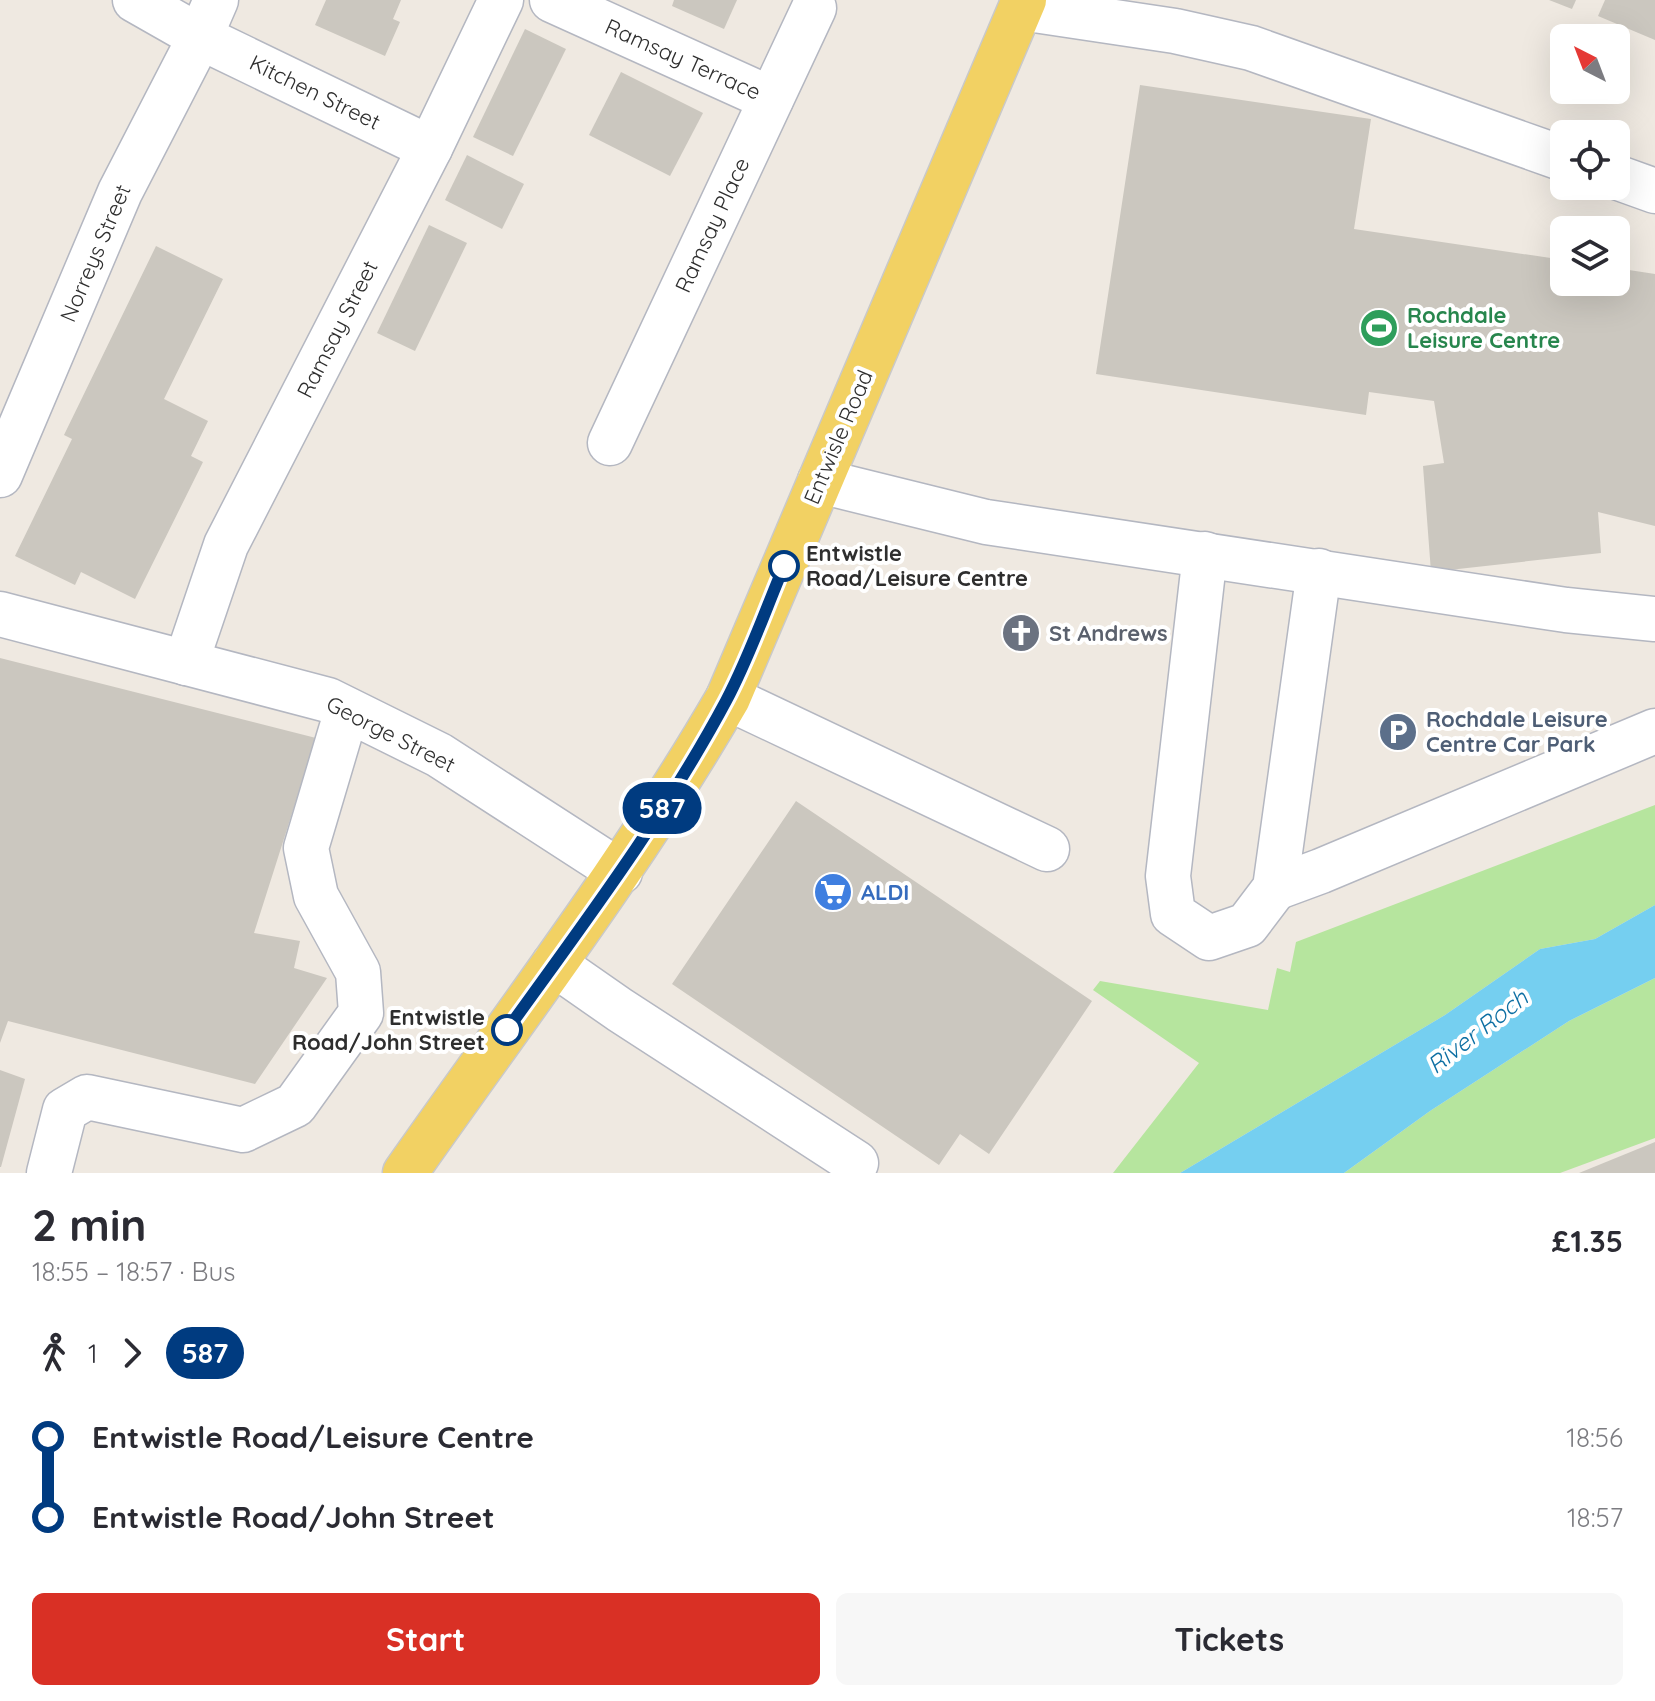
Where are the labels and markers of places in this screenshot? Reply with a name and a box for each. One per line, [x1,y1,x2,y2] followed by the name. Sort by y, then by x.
[1407,301,1560,354] place label: Rochdale Leisure Centre
[1358,307,1400,349] sports icon: Rochdale Leisure Centre
[806,539,1028,592] place label: Entwistle Road/Leisure Centre
[769,551,799,581] marker: Entwistle Road/Leisure Centre
[1000,612,1042,654] church icon: St Andrews
[1049,619,1168,647] place label: St Andrews
[1426,705,1608,758] place label: Rochdale Leisure Centre Car Park
[1377,711,1419,753] parking icon: Rochdale Leisure Centre Car Park
[812,871,854,913] supermarket icon: ALDI
[861,878,909,906] place label: ALDI
[292,1003,485,1056] place label: Entwistle Road/John Street
[492,1015,522,1045] marker: Entwistle Road/John Street

